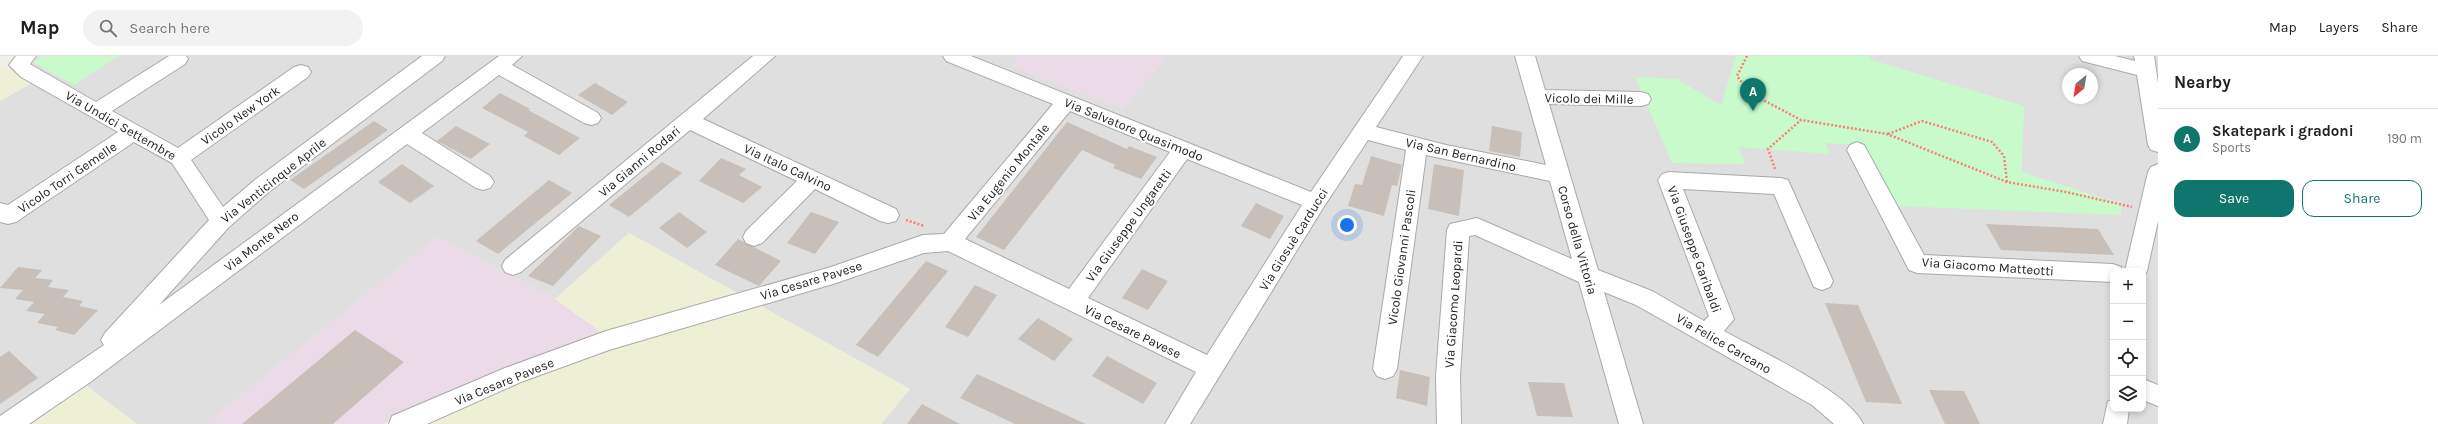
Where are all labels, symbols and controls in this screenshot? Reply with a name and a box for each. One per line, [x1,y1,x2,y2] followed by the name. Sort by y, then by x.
[83,10,363,46] search box
[20,17,59,39] text: Map
[97,17,119,39] icon: search
[129,19,210,37] text: Search here
[2269,19,2297,36] text: Map
[2319,19,2359,36] text: Layers
[2381,19,2418,36] text: Share
[2062,68,2098,104] north arrow
[2174,72,2231,92] text: Nearby
[1740,78,1766,111] pin: A
[198,83,282,148] street label: Vicolo New York
[63,88,179,163] street label: Via Undici Settembre
[1544,90,1634,107] street label: Vicolo dei Mille
[1062,95,1205,164] street label: Via Salvatore Quasimodo
[965,120,1052,224] street label: Via Eugenio Montale
[2212,122,2354,140] text: Skatepark i gradoni
[595,123,683,200] street label: Via Gianni Rodari
[2183,131,2191,146] text: A
[2387,131,2422,146] text: 190 m
[1404,134,1518,175] street label: Via San Bernardino
[218,135,330,227] street label: Via Venticinque Aprile
[15,139,120,216] street label: Vicolo Torri Gemelle
[2212,140,2251,155] text: Sports
[742,141,834,194] street label: Via Italo Calvino
[1082,166,1174,285] street label: Via Giuseppe Ungaretti
[2174,180,2294,217] button: Save
[2302,180,2422,217] button: Share
[1555,184,1600,296] street label: Corso della Vittoria
[1665,184,1725,315] street label: Via Giuseppe Garibaldi
[1256,185,1331,293] street label: Via Giosuè Carducci
[1385,188,1418,326] street label: Vicolo Giovanni Pascoli
[221,209,302,274] street label: Via Monte Nero
[1337,215,1357,235] your location
[1442,240,1465,368] street label: Via Giacomo Leopardi
[1921,254,2055,279] street label: Via Giacomo Matteotti
[758,258,864,303] street label: Via Cesare Pavese
[2110,268,2146,412] map controls
[2110,268,2146,304] button: +
[1082,302,1184,361] street label: Via Cesare Pavese
[2110,304,2146,340] button: −
[1674,310,1774,377] street label: Via Felice Carcano
[2110,340,2146,376] button: locate
[452,355,556,408] street label: Via Cesare Pavese
[2110,376,2146,412] button: layers

